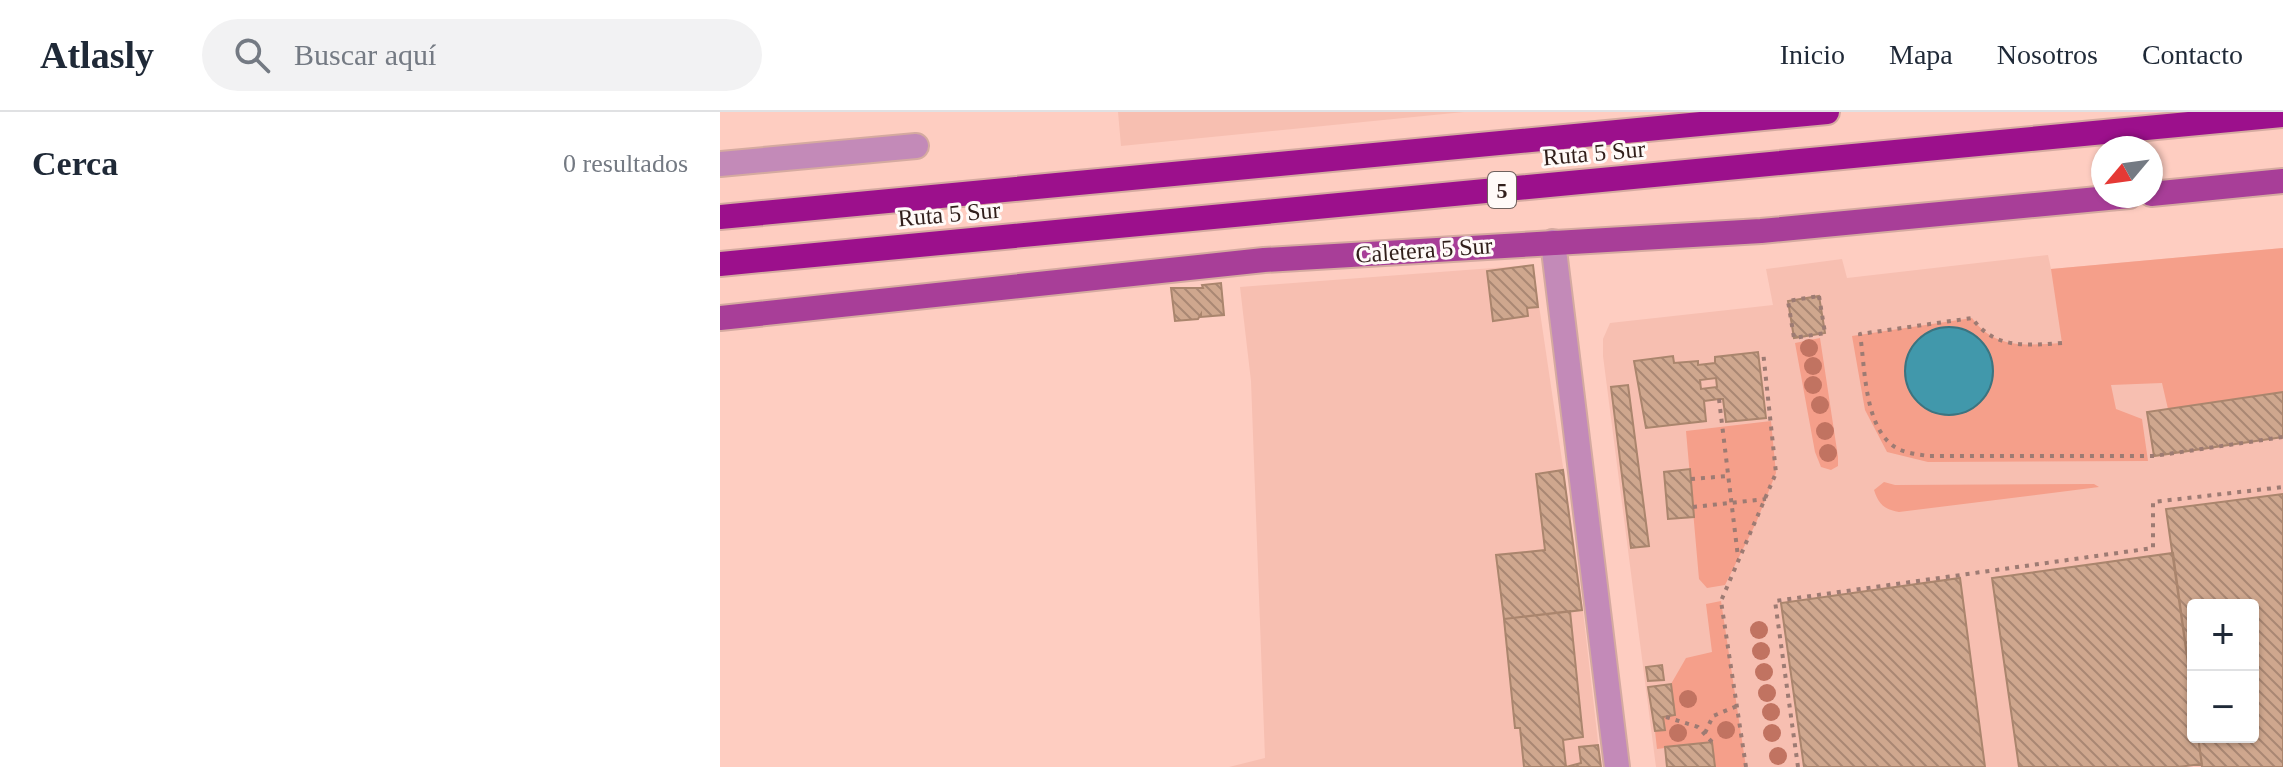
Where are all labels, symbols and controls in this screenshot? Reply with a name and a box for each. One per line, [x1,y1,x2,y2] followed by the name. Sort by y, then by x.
[202,19,762,91] search box
[230,33,274,77] icon: search
[40,34,154,76] text: Atlasly
[294,38,436,71] text: Buscar aquí
[1780,39,1845,70] text: Inicio
[1889,39,1953,70] text: Mapa
[1997,39,2098,70] text: Nosotros
[2142,39,2243,70] text: Contacto
[1542,136,1646,170] street label: Ruta 5 Sur
[2091,136,2163,208] north arrow
[32,145,118,182] text: Cerca
[563,149,688,178] text: 0 resultados
[1488,172,1516,208] road number: 5
[897,197,1001,231] street label: Ruta 5 Sur
[1355,232,1493,268] street label: Caletera 5 Sur
[2187,599,2259,743] map controls
[2187,599,2259,671] button: +
[2187,671,2259,743] button: −

